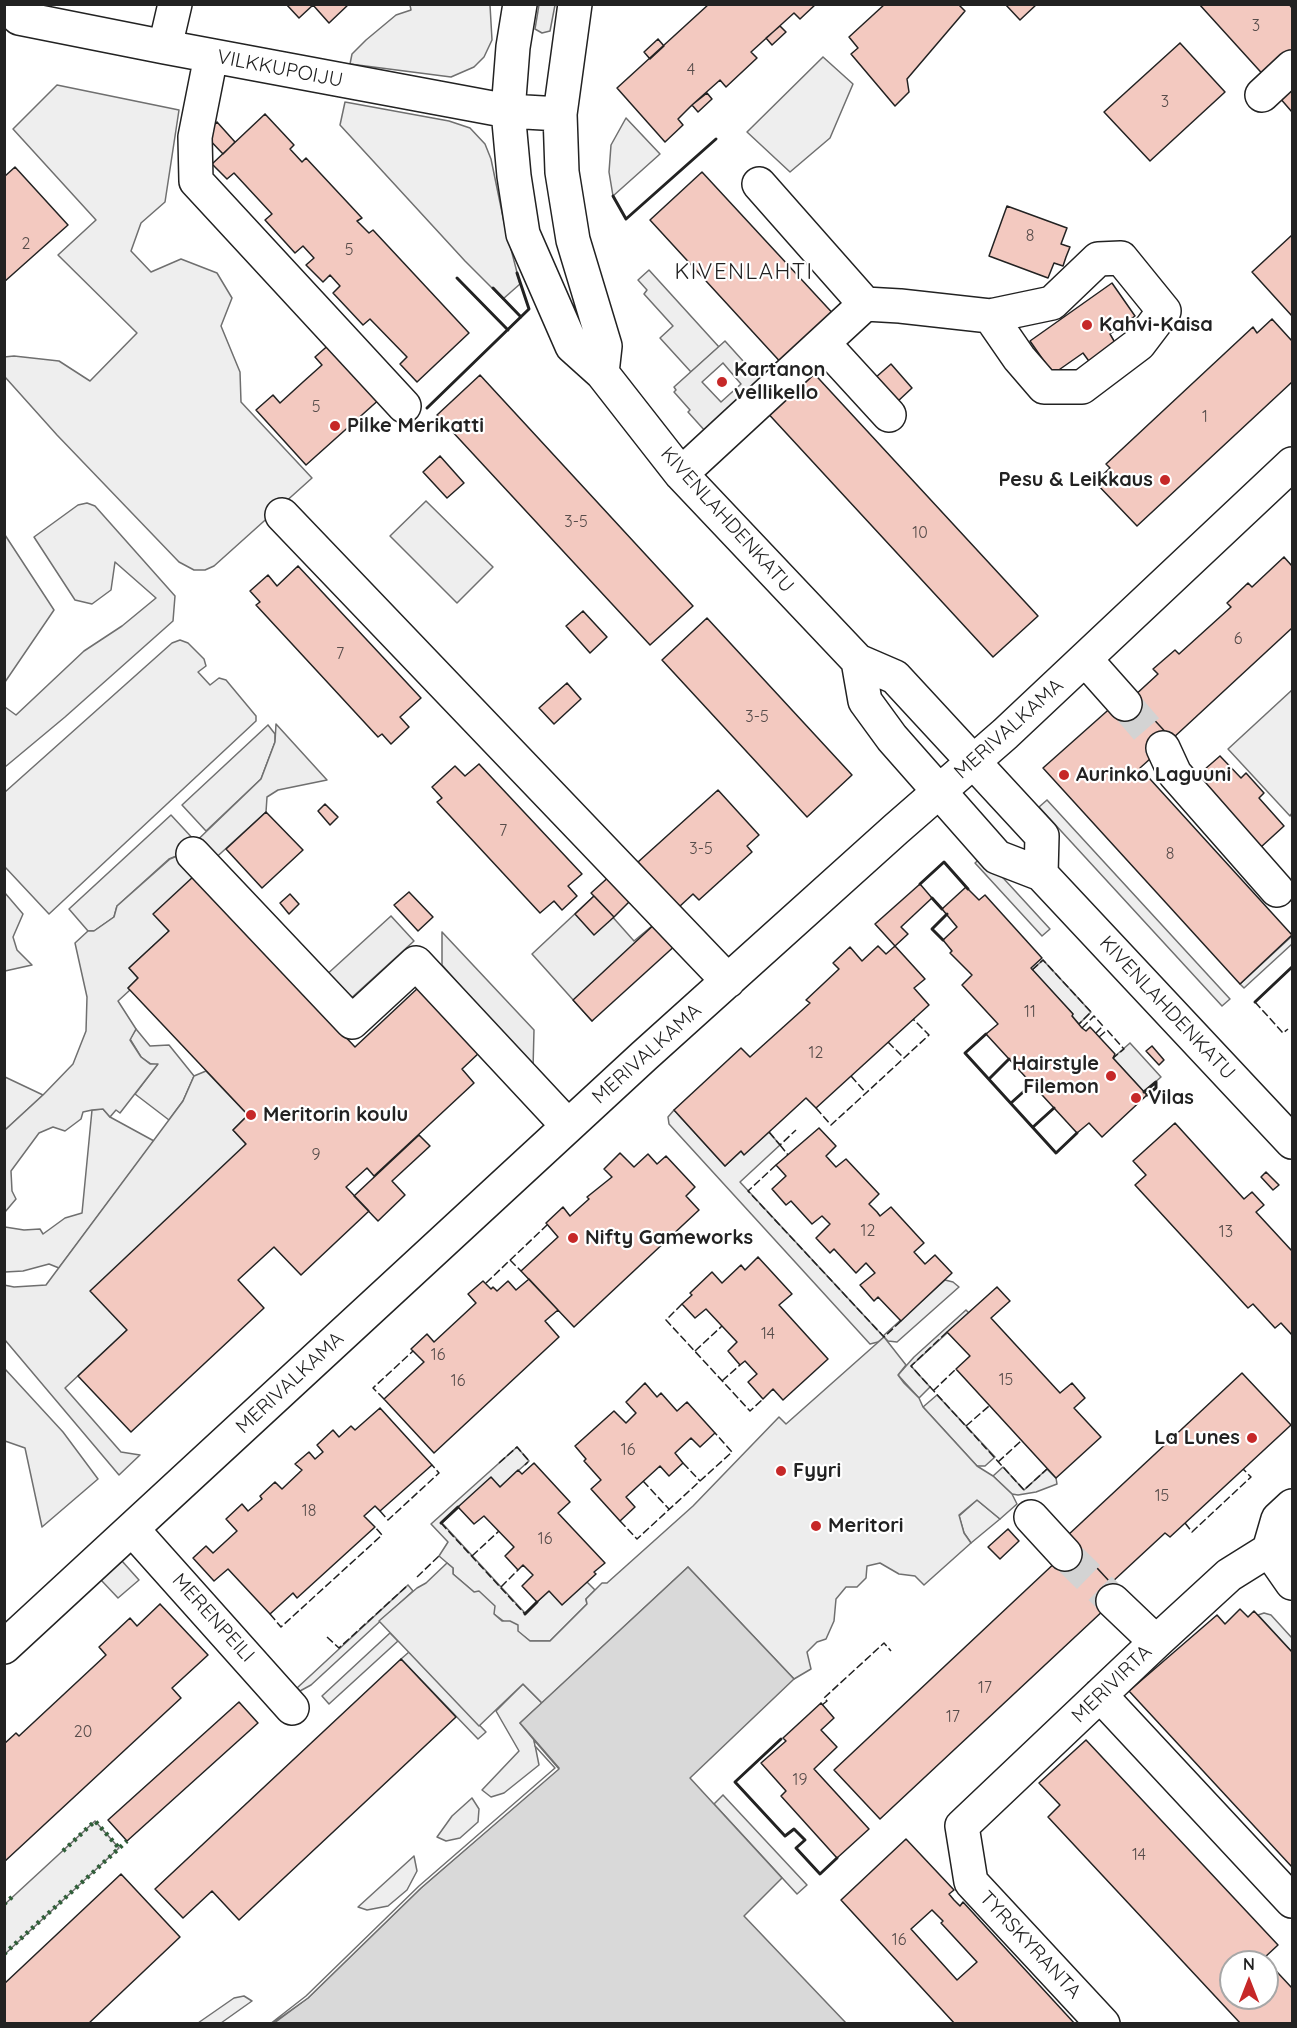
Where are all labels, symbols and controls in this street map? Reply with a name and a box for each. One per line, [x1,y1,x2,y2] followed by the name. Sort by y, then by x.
[1252,16,1260,36] house number: 3
[215,45,345,93] street label: VILKKUPOIJU
[687,60,695,80] house number: 4
[1161,92,1169,112] house number: 3
[1026,226,1034,246] house number: 8
[22,234,30,254] house number: 2
[345,240,353,260] house number: 5
[674,259,814,285] district label: KIVENLAHTI
[1099,313,1213,337] place label: Kahvi-Kaisa
[1080,318,1094,332] marker: Kahvi-Kaisa
[734,358,825,405] place label: Kartanon vellikello
[715,375,729,389] marker: Kartanon vellikello
[312,397,320,417] house number: 5
[1202,407,1208,427] house number: 1
[347,414,484,438] place label: Pilke Merikatti
[328,419,342,433] marker: Pilke Merikatti
[655,442,799,598] street label: KIVENLAHDENKATU
[999,468,1153,492] place label: Pesu & Leikkaus
[1158,473,1172,487] marker: Pesu & Leikkaus
[564,512,588,532] house number: 3-5
[912,523,928,543] house number: 10
[1234,629,1242,649] house number: 6
[336,644,344,664] house number: 7
[950,674,1068,784] street label: MERIVALKAMA
[745,707,769,727] house number: 3-5
[1076,763,1231,787] place label: Aurinko Laguuni
[1057,768,1071,782] marker: Aurinko Laguuni
[499,821,507,841] house number: 7
[689,839,713,859] house number: 3-5
[1166,844,1174,864] house number: 8
[1094,931,1240,1085] street label: KIVENLAHDENKATU
[588,999,706,1109] street label: MERIVALKAMA
[1024,1002,1036,1022] house number: 11
[809,1043,823,1063] house number: 12
[1012,1052,1099,1099] place label: Hairstyle Filemon
[1104,1069,1118,1083] marker: Hairstyle Filemon
[1148,1086,1194,1110] place label: Vilas
[1129,1091,1143,1105] marker: Vilas
[263,1103,408,1127] place label: Meritorin koulu
[244,1108,258,1122] marker: Meritorin koulu
[312,1145,320,1165] house number: 9
[861,1221,875,1241] house number: 12
[1219,1222,1233,1242] house number: 13
[585,1226,753,1250] place label: Nifty Gameworks
[566,1231,580,1245] marker: Nifty Gameworks
[761,1324,775,1344] house number: 14
[231,1327,349,1439] street label: MERIVALKAMA
[431,1345,445,1365] house number: 16
[999,1370,1013,1390] house number: 15
[451,1371,465,1391] house number: 16
[1154,1426,1240,1450] place label: La Lunes
[1245,1431,1259,1445] marker: La Lunes
[621,1440,635,1460] house number: 16
[793,1459,841,1483] place label: Fyyri
[774,1464,788,1478] marker: Fyyri
[1155,1486,1169,1506] house number: 15
[302,1501,316,1521] house number: 18
[828,1514,904,1538] place label: Meritori
[809,1519,823,1533] marker: Meritori
[538,1529,552,1549] house number: 16
[167,1569,259,1667] street label: MERENPEILI
[1067,1640,1157,1728] street label: MERIVIRTA
[978,1678,992,1698] house number: 17
[946,1707,960,1727] house number: 17
[74,1722,92,1742] house number: 20
[793,1770,807,1790] house number: 19
[1132,1845,1146,1865] house number: 14
[974,1886,1086,2004] street label: TYRSKYRANTA
[892,1930,906,1950] house number: 16
[1219,1950,1279,2010] north arrow
[1243,1954,1255,1974] text: N

